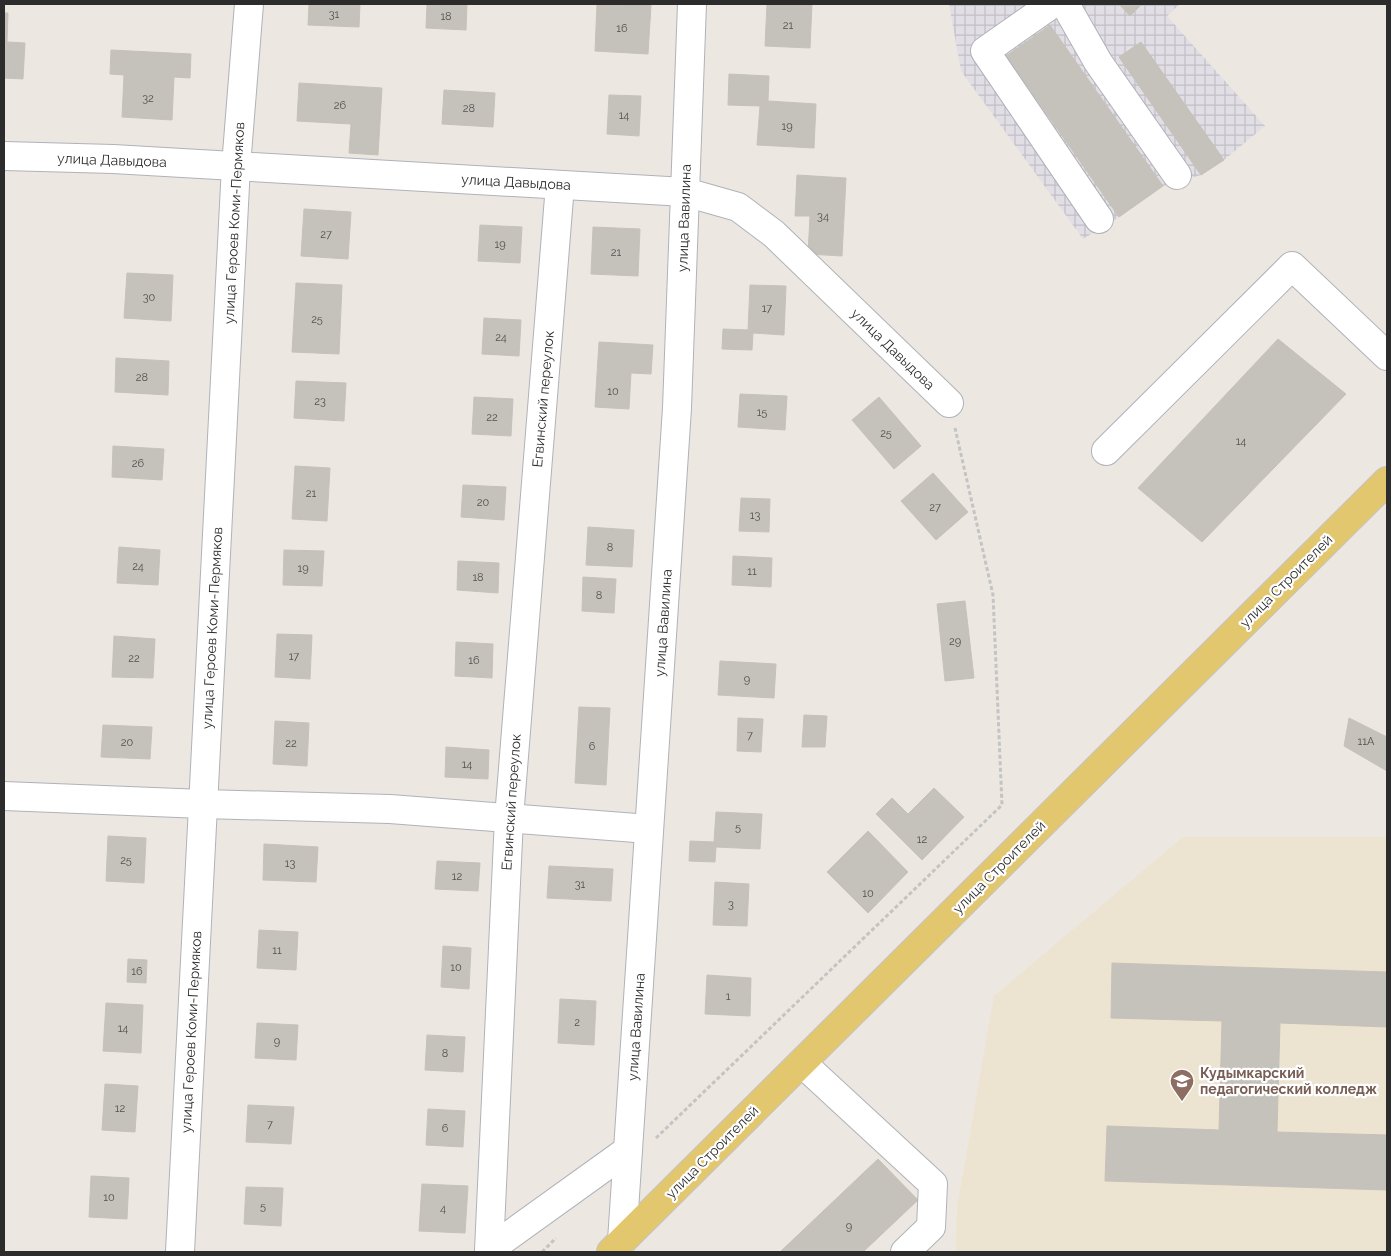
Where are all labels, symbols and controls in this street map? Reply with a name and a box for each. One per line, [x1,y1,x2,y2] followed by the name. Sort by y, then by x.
[329,8,340,21] house number: 31
[440,10,452,23] house number: 18
[783,19,794,32] house number: 21
[616,22,628,35] house number: 16
[142,92,154,105] house number: 32
[334,99,347,112] house number: 26
[463,102,475,115] house number: 28
[619,109,629,122] house number: 14
[781,120,793,133] house number: 19
[221,122,247,324] street label: улица Героев Коми-Пермяков
[57,150,167,170] street label: улица Давыдова
[674,164,694,272] street label: улица Вавилина
[461,171,571,193] street label: улица Давыдова
[817,210,829,223] house number: 34
[320,228,332,241] house number: 27
[494,238,506,251] house number: 19
[611,246,622,259] house number: 21
[143,291,156,304] house number: 30
[762,302,772,315] house number: 17
[848,305,938,393] street label: улица Давыдова
[311,313,323,326] house number: 25
[529,330,557,468] street label: Егвинский переулок
[495,331,507,344] house number: 24
[136,371,148,384] house number: 28
[607,385,619,398] house number: 10
[314,395,326,408] house number: 23
[757,406,767,419] house number: 15
[486,411,498,424] house number: 22
[880,427,892,440] house number: 25
[1236,435,1246,448] house number: 14
[132,457,145,470] house number: 26
[306,487,317,500] house number: 21
[477,496,489,509] house number: 20
[929,501,941,514] house number: 27
[750,509,760,522] house number: 13
[199,527,225,729] street label: улица Героев Коми-Пермяков
[1236,531,1336,631] street label: улица Строителей
[607,541,613,554] house number: 8
[132,560,144,573] house number: 24
[297,562,309,575] house number: 19
[747,565,757,578] house number: 11
[651,569,675,677] street label: улица Вавилина
[472,571,484,584] house number: 18
[596,589,602,602] house number: 8
[949,635,961,648] house number: 29
[289,650,299,663] house number: 17
[128,652,140,665] house number: 22
[468,654,480,667] house number: 16
[744,673,750,686] house number: 9
[747,729,753,742] house number: 7
[498,733,524,871] street label: Егвинский переулок
[1358,735,1375,748] house number: 11А
[121,736,133,749] house number: 20
[285,737,297,750] house number: 22
[589,740,596,753] house number: 6
[462,758,472,771] house number: 14
[949,817,1049,917] street label: улица Строителей
[735,821,741,834] house number: 5
[917,833,927,846] house number: 12
[120,854,132,867] house number: 25
[285,857,295,870] house number: 13
[452,870,462,883] house number: 12
[575,878,586,891] house number: 31
[862,887,874,900] house number: 10
[728,898,734,911] house number: 3
[178,931,204,1133] street label: улица Героев Коми-Пермяков
[272,944,282,957] house number: 11
[450,961,462,974] house number: 10
[131,965,143,978] house number: 16
[624,973,648,1081] street label: улица Вавилина
[726,990,731,1003] house number: 1
[574,1016,580,1029] house number: 2
[118,1022,128,1035] house number: 14
[274,1035,280,1048] house number: 9
[442,1047,448,1060] house number: 8
[1200,1065,1377,1097] place label: Кудымкарский педагогический колледж
[1169,1068,1195,1102] school or university icon: Кудымкарский педагогический колледж
[115,1102,125,1115] house number: 12
[662,1102,762,1202] street label: улица Строителей
[267,1118,273,1131] house number: 7
[442,1122,449,1135] house number: 6
[103,1191,115,1204] house number: 10
[260,1200,266,1213] house number: 5
[440,1202,446,1215] house number: 4
[846,1220,852,1233] house number: 9

